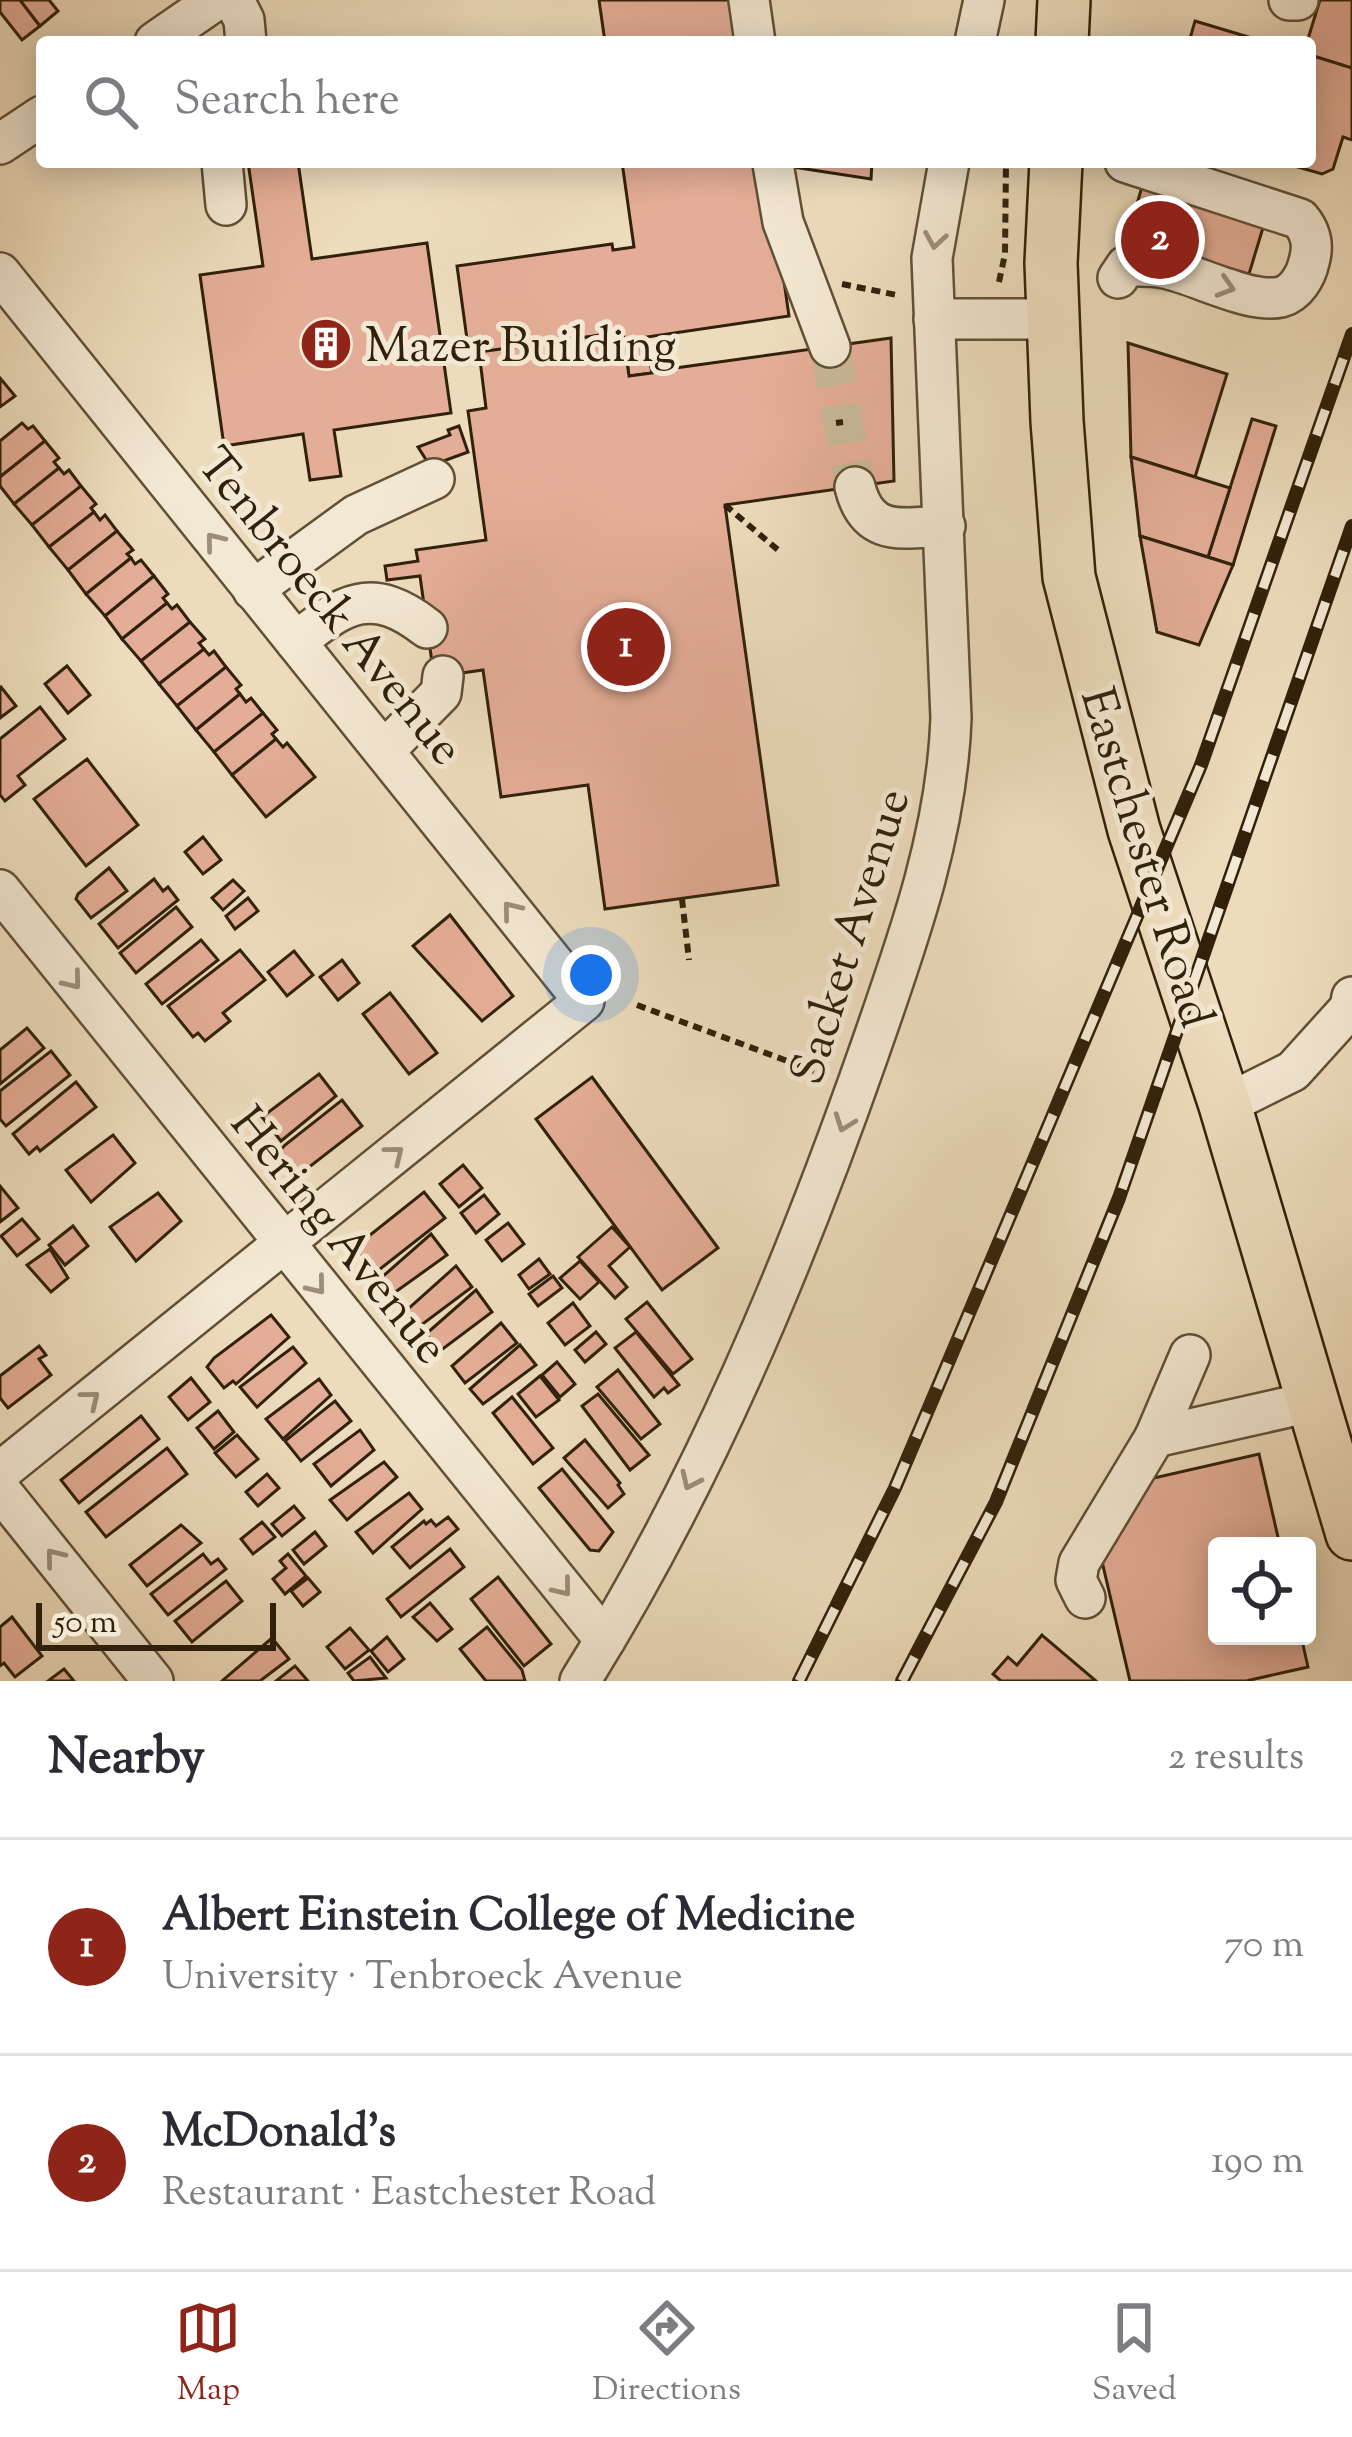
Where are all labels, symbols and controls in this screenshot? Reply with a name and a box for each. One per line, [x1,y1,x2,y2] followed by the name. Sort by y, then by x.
[36,36,1316,168] search box
[78,69,144,135] icon: search
[174,70,400,135] text: Search here
[1121,195,1199,285] pin: 2
[924,230,949,250] one-way arrow
[1214,273,1235,298] one-way arrow
[365,315,676,384] place label: Mazer Building
[298,316,354,372] building icon: Mazer Building
[178,435,478,782] street label: Tenbroeck Avenue
[206,532,228,554] one-way arrow
[587,602,665,692] pin: 1
[1059,680,1228,1037] street label: Eastchester Road
[776,781,931,1094] street label: Sacket Avenue
[504,901,525,923] one-way arrow
[561,945,621,1005] your location
[59,968,80,990] one-way arrow
[211,1094,462,1381] street label: Hering Avenue
[834,1112,859,1133] one-way arrow
[382,1147,404,1168] one-way arrow
[302,1272,324,1294] one-way arrow
[78,1391,100,1413] one-way arrow
[681,1469,704,1490] one-way arrow
[1208,1537,1316,1645] map controls
[1208,1537,1316,1645] button: locate
[46,1549,68,1571] one-way arrow
[549,1574,570,1596] one-way arrow
[36,1597,276,1650] scale bar
[54,1600,117,1648] text: 50 m
[48,1723,205,1796] text: Nearby
[1168,1731,1304,1787] text: 2 results
[162,1886,855,1951] text: Albert Einstein College of Medicine
[80,1919,94,1975] text: 1
[1224,1919,1304,1975] text: 70 m
[162,1951,683,2007] text: University · Tenbroeck Avenue
[162,2102,396,2167] text: McDonald's
[78,2135,96,2191] text: 2
[1211,2135,1304,2191] text: 190 m
[162,2167,656,2223] text: Restaurant · Eastchester Road
[175,2295,241,2415] tab: Map
[592,2295,741,2415] tab: Directions
[1092,2295,1177,2415] tab: Saved

